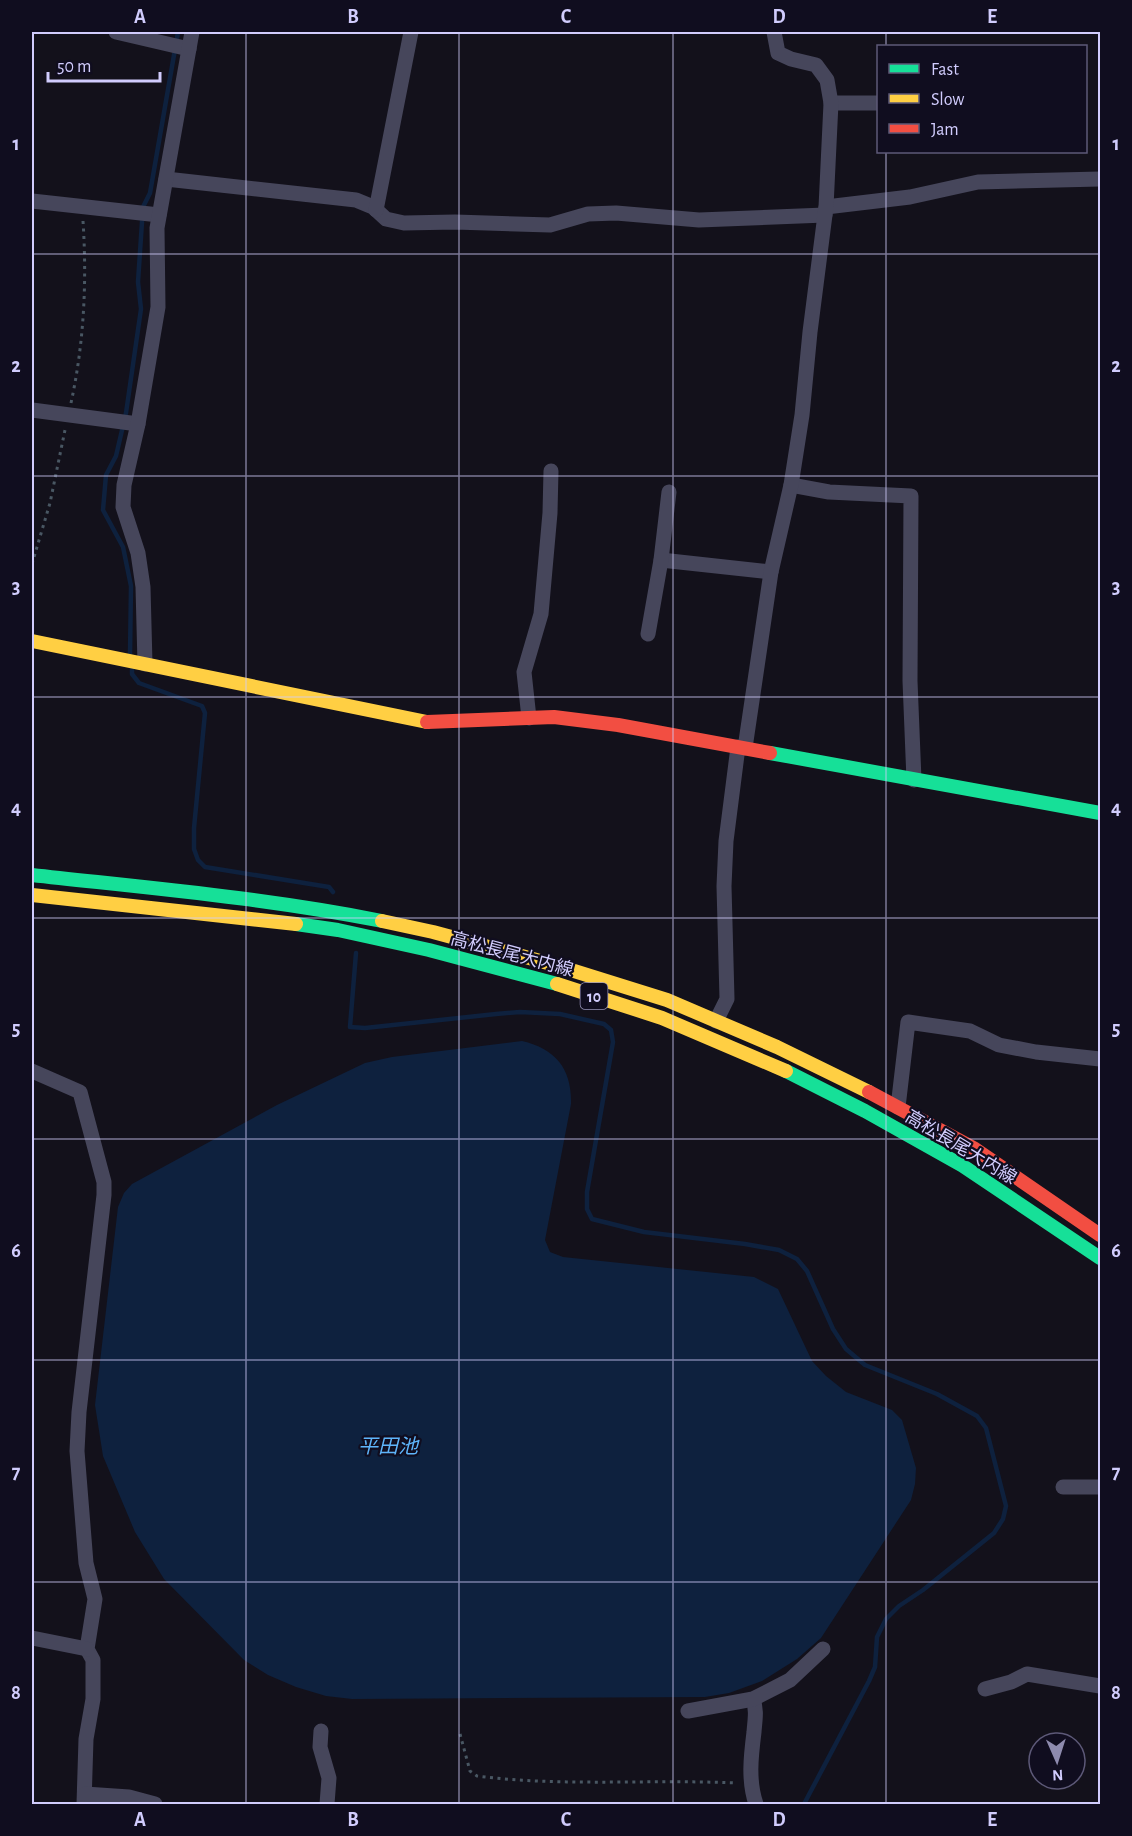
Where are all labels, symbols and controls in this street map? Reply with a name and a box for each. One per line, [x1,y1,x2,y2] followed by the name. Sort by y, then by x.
[134,7,146,27] text: A
[347,7,359,27] text: B
[561,7,572,27] text: C
[772,7,786,27] text: D
[987,7,997,27] text: E
[48,45,160,83] scale bar
[877,45,1087,153] legend
[57,58,91,76] text: 50 m
[931,61,959,79] text: Fast
[931,91,964,109] text: Slow
[931,121,959,139] text: Jam
[12,134,20,154] text: 1
[1112,134,1120,154] text: 1
[11,356,21,376] text: 2
[1111,356,1121,376] text: 2
[12,577,20,597] text: 3
[1112,577,1120,597] text: 3
[11,798,21,818] text: 4
[1111,798,1121,818] text: 4
[449,928,575,980] street label: 高松長尾大内線
[580,983,608,1009] road number: 10
[12,1019,20,1039] text: 5
[1112,1019,1120,1039] text: 5
[902,1106,1020,1188] street label: 高松長尾大内線
[11,1241,21,1261] text: 6
[1111,1241,1121,1261] text: 6
[358,1436,420,1457] water label: 平田池
[12,1462,21,1482] text: 7
[1112,1462,1121,1482] text: 7
[11,1683,21,1703] text: 8
[1111,1683,1121,1703] text: 8
[1027,1731,1087,1791] north arrow
[1052,1767,1064,1783] text: N
[134,1810,146,1830] text: A
[347,1810,359,1830] text: B
[561,1810,572,1830] text: C
[772,1810,786,1830] text: D
[987,1810,997,1830] text: E

